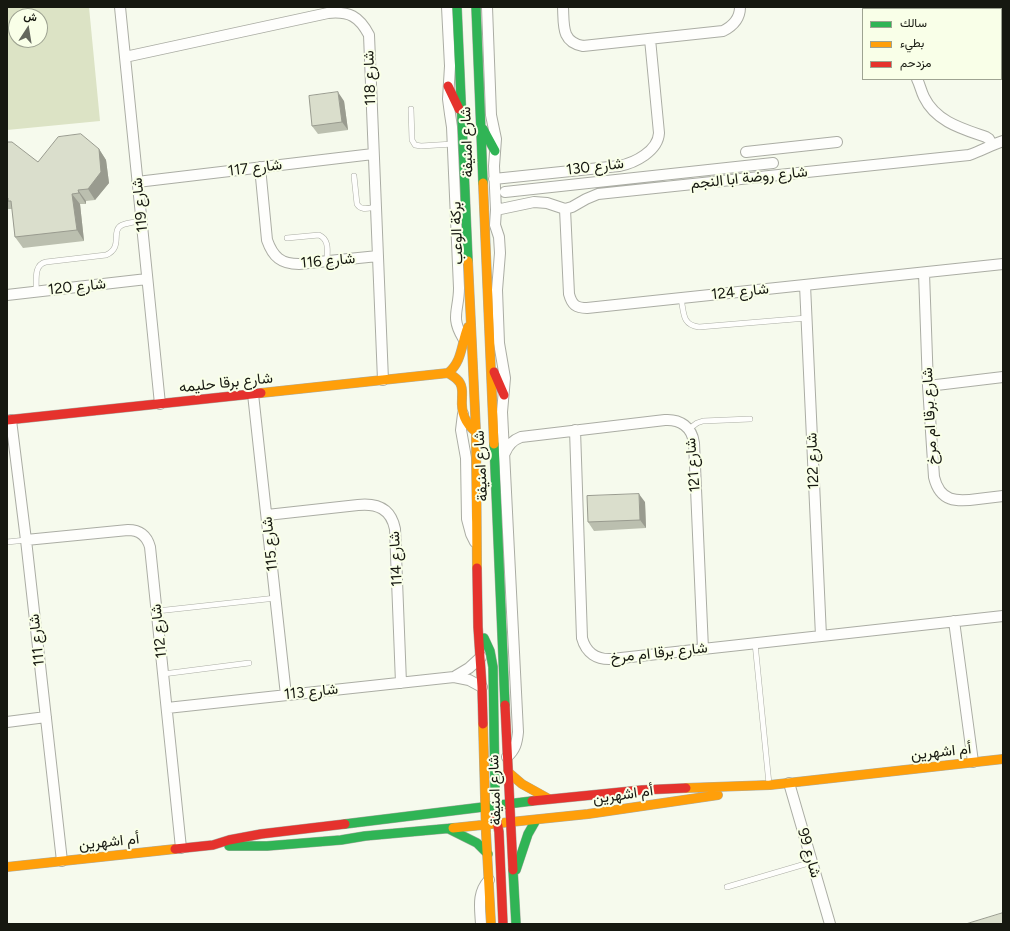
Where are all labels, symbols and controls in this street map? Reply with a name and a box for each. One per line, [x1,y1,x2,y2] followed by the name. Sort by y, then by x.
[8,8,48,48] north arrow
[862,8,1002,80] legend
[23,9,38,24] text: ش
[900,16,927,30] text: سالك
[900,36,924,50] text: بطيء
[360,50,380,106] street label: شارع 118
[900,56,931,70] text: مزدحم
[457,106,477,178] street label: شارع امنيفة
[565,155,625,179] street label: شارع 130
[227,156,283,180] street label: شارع 117
[690,163,808,193] street label: شارع روضة ابا النجم
[128,177,152,233] street label: شارع 119
[447,201,467,265] street label: بركة الوعب
[300,250,356,272] street label: شارع 116
[47,275,107,299] street label: شارع 120
[710,280,770,304] street label: شارع 124
[918,367,942,465] street label: شارع برقا ام مرخ
[178,369,274,397] street label: شارع برقا حليمه
[470,430,492,502] street label: شارع امنيفة
[803,432,823,490] street label: شارع 122
[682,437,704,493] street label: شارع 121
[258,516,282,572] street label: شارع 115
[386,531,406,587] street label: شارع 114
[147,603,171,659] street label: شارع 112
[25,613,49,667] street label: شارع 111
[610,639,708,667] street label: شارع برقا ام مرخ
[283,680,339,704] street label: شارع 113
[910,740,972,764] street label: أم اشهرين
[485,754,505,826] street label: شارع امنيفة
[592,782,654,808] street label: أم اشهرين
[793,826,825,880] street label: شارع 99
[78,830,140,854] street label: أم اشهرين

